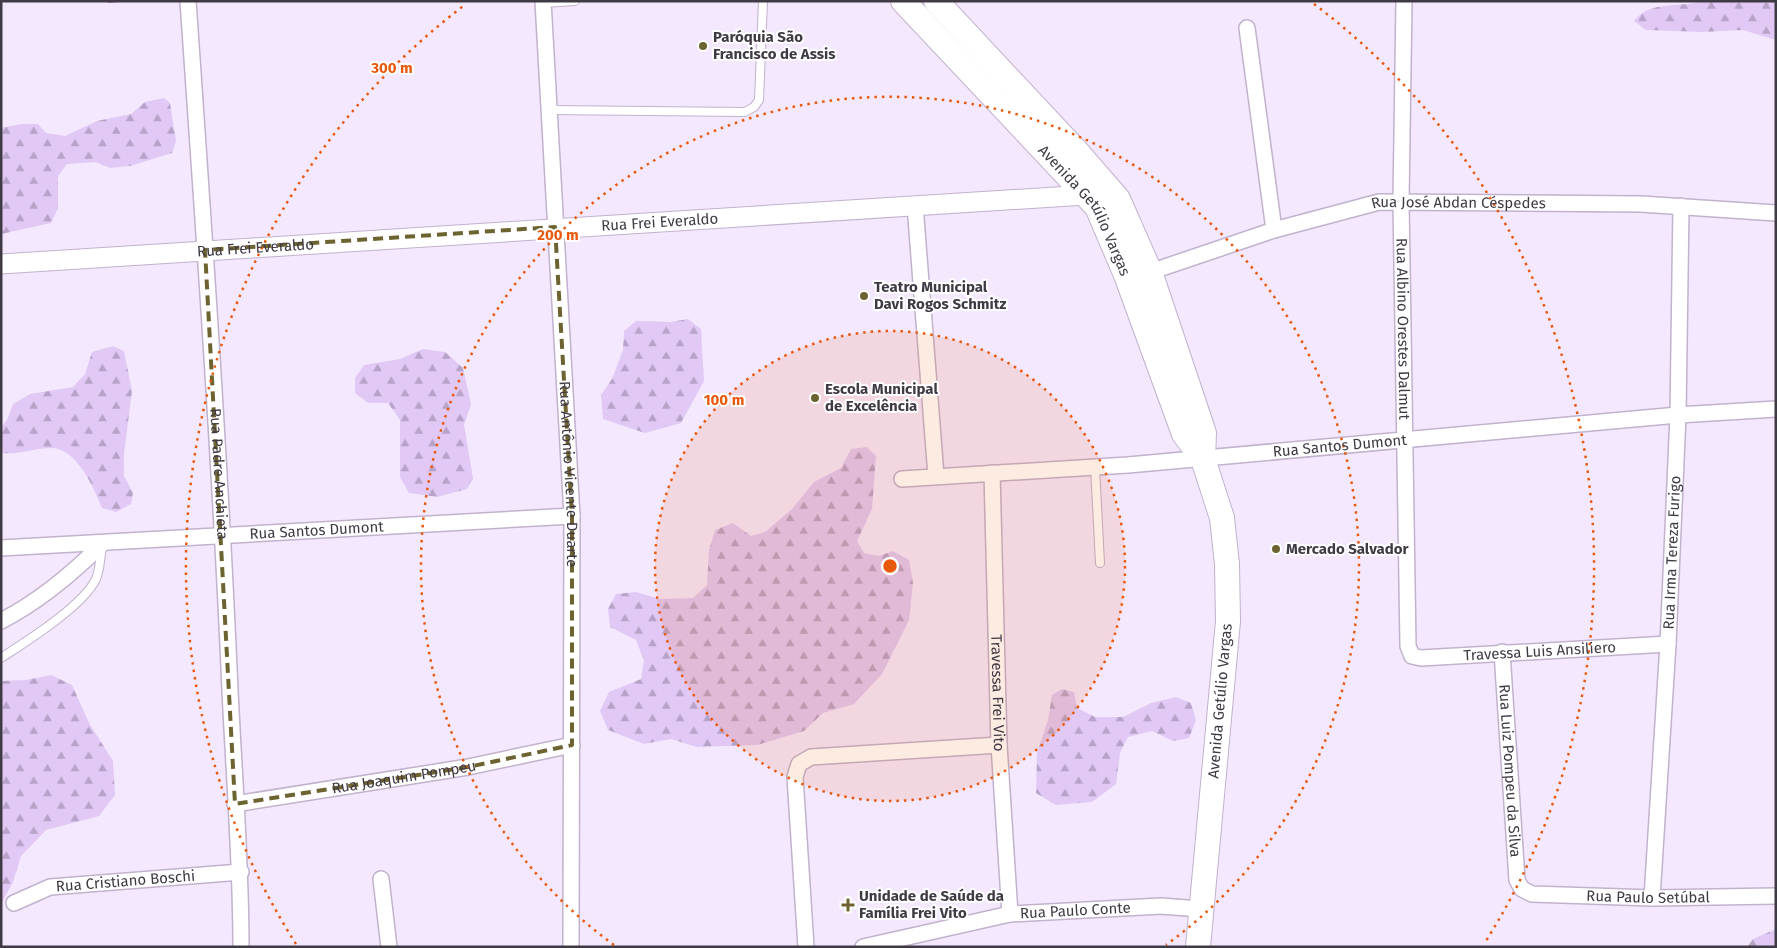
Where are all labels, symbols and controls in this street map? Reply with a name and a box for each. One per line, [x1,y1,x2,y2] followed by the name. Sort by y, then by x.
[713,28,836,63] place label: Paróquia São Francisco de Assis
[697,40,709,52] marker: Paróquia São Francisco de Assis
[370,59,413,77] text: 300 m
[1034,141,1134,278] street label: Avenida Getúlio Vargas
[1369,193,1546,213] street label: Rua José Abdan Céspedes
[601,209,719,235] street label: Rua Frei Everaldo
[537,226,579,244] text: 200 m
[196,235,315,261] street label: Rua Frei Everaldo
[1393,238,1413,421] street label: Rua Albino Orestes Dalmut
[874,278,1006,313] place label: Teatro Municipal Davi Rogos Schmitz
[858,290,870,302] marker: Teatro Municipal Davi Rogos Schmitz
[825,380,938,415] place label: Escola Municipal de Excelência
[555,381,581,568] street label: Rua Antônio Vicente Duarte
[704,391,744,409] text: 100 m
[809,392,821,404] marker: Escola Municipal de Excelência
[206,408,232,540] street label: Rua Padre Anchieta
[1272,431,1408,461] street label: Rua Santos Dumont
[1660,475,1684,630] street label: Rua Irma Tereza Furigo
[249,518,385,543] street label: Rua Santos Dumont
[1286,540,1410,558] place label: Mercado Salvador
[1270,543,1282,555] marker: Mercado Salvador
[881,557,899,575] centre of rings
[1204,623,1236,779] street label: Avenida Getúlio Vargas
[987,634,1008,752] street label: Travessa Frei Vito
[1463,638,1616,665] street label: Travessa Luis Ansiliero
[1495,684,1524,858] street label: Rua Luiz Pompeu da Silva
[330,757,478,798] street label: Rua Joaquim Pompeu
[55,867,196,896] street label: Rua Cristiano Boschi
[859,887,1004,922] place label: Unidade de Saúde da Família Frei Vito
[1586,887,1710,907] street label: Rua Paulo Setúbal
[841,898,855,912] marker: Unidade de Saúde da Família Frei Vito
[1019,899,1131,922] street label: Rua Paulo Conte

